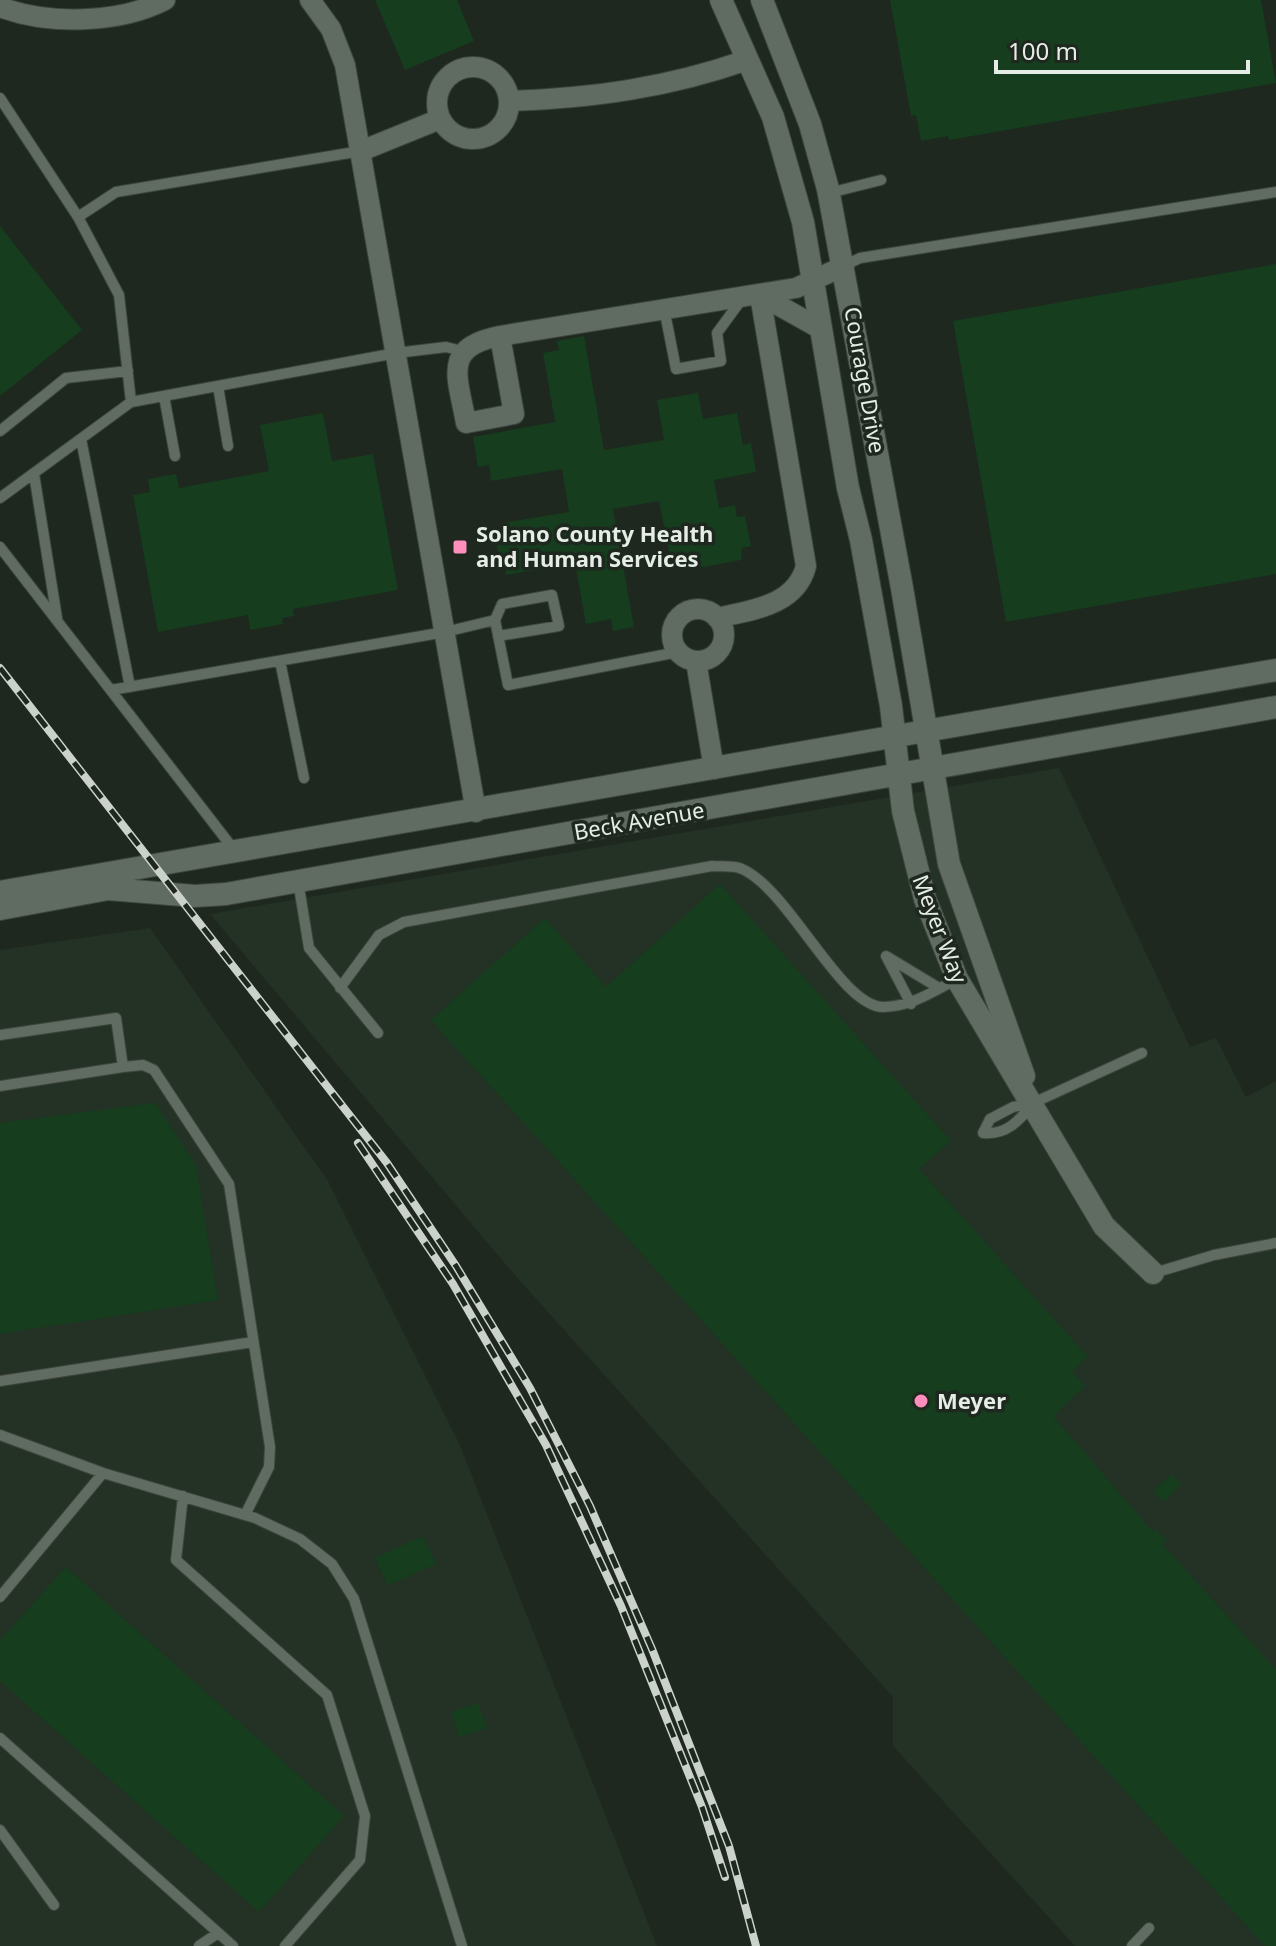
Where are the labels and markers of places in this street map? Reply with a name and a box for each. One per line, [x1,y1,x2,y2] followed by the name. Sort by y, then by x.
[476,518,713,573] place label: Solano County Health and Human Services
[451,538,469,556] marker: Solano County Health and Human Services
[937,1385,1006,1415] place label: Meyer
[912,1392,930,1410] marker: Meyer

